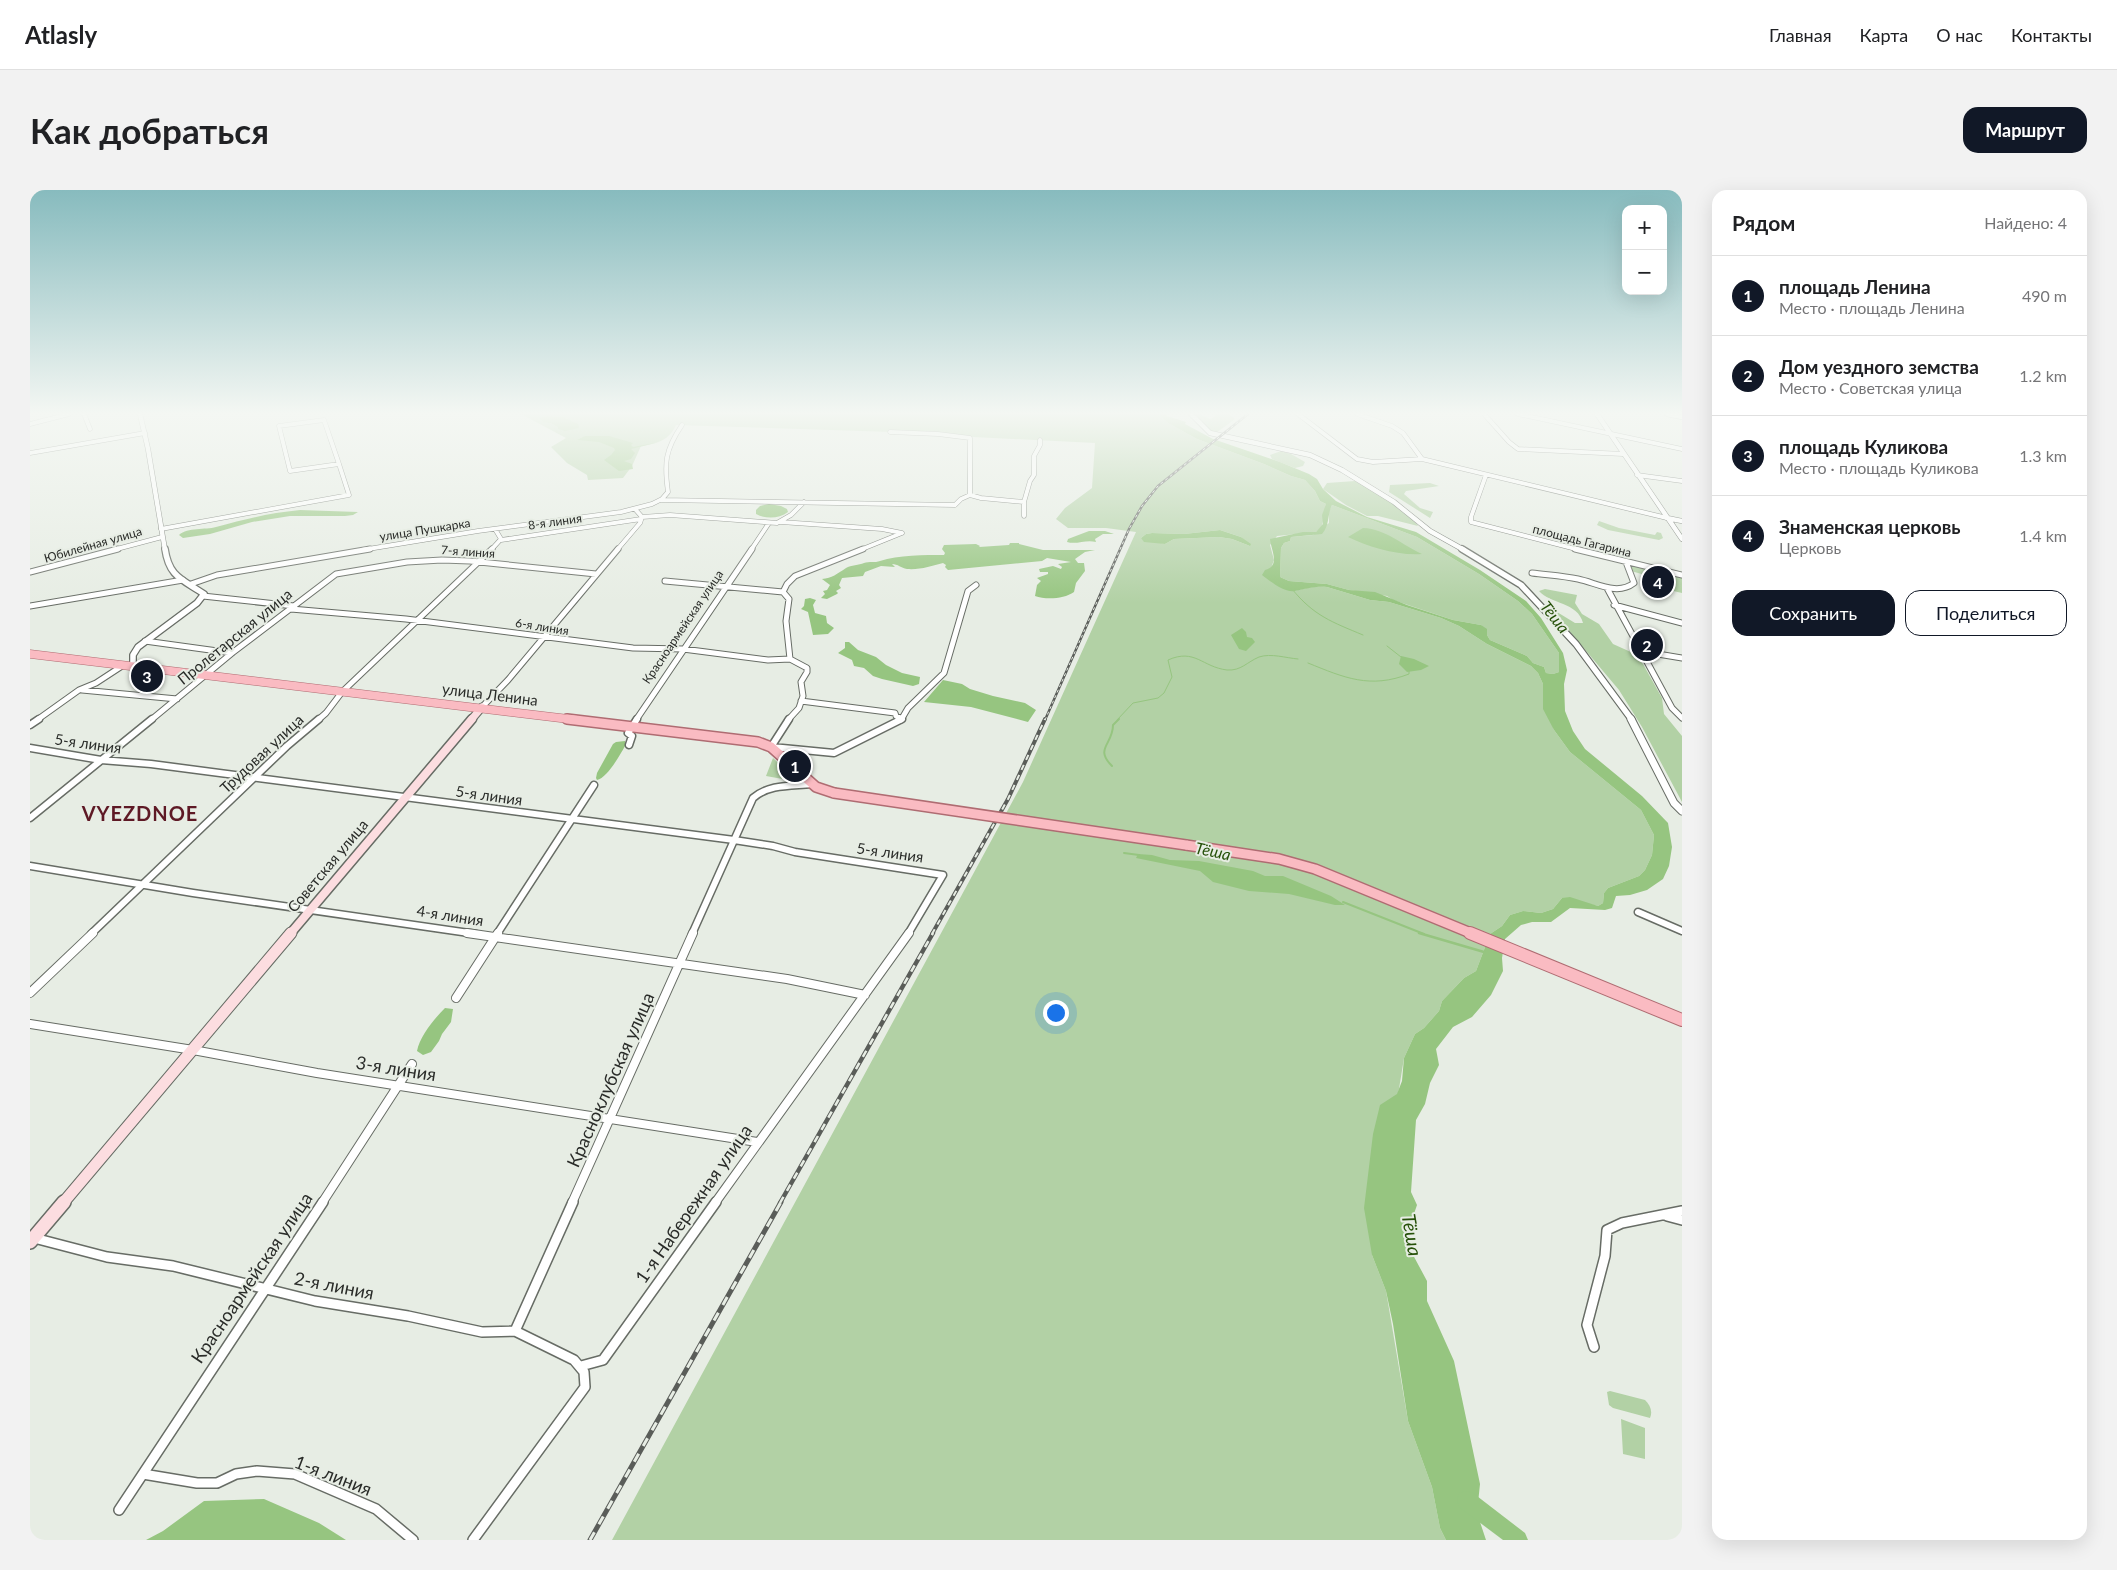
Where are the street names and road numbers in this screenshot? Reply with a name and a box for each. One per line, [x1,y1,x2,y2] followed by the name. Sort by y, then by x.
[527,510,583,533] street label: 8-я линия
[378,515,471,544] street label: улица Пушкарка
[1531,521,1633,560] street label: площадь Гагарина
[42,523,144,566] street label: Юбилейная улица
[441,542,496,561] street label: 7-я линия
[639,567,726,686] street label: Красноармейская улица
[173,585,295,688] street label: Пролетарская улица
[514,615,570,638] street label: 6-я линия
[441,679,539,709] street label: улица Ленина
[216,710,307,796] street label: Трудовая улица
[54,729,123,757] street label: 5-я линия
[455,781,524,809] street label: 5-я линия
[283,815,371,915] street label: Советская улица
[856,838,925,866] street label: 5-я линия
[415,901,485,929] street label: 4-я линия
[562,989,659,1170] street label: Красноклубская улица
[354,1051,438,1085] street label: 3-я линия
[630,1120,756,1287] street label: 1-я Набережная улица
[186,1188,316,1367] street label: Красноармейская улица
[292,1267,376,1304] street label: 2-я линия
[292,1450,375,1500] street label: 1-я линия

